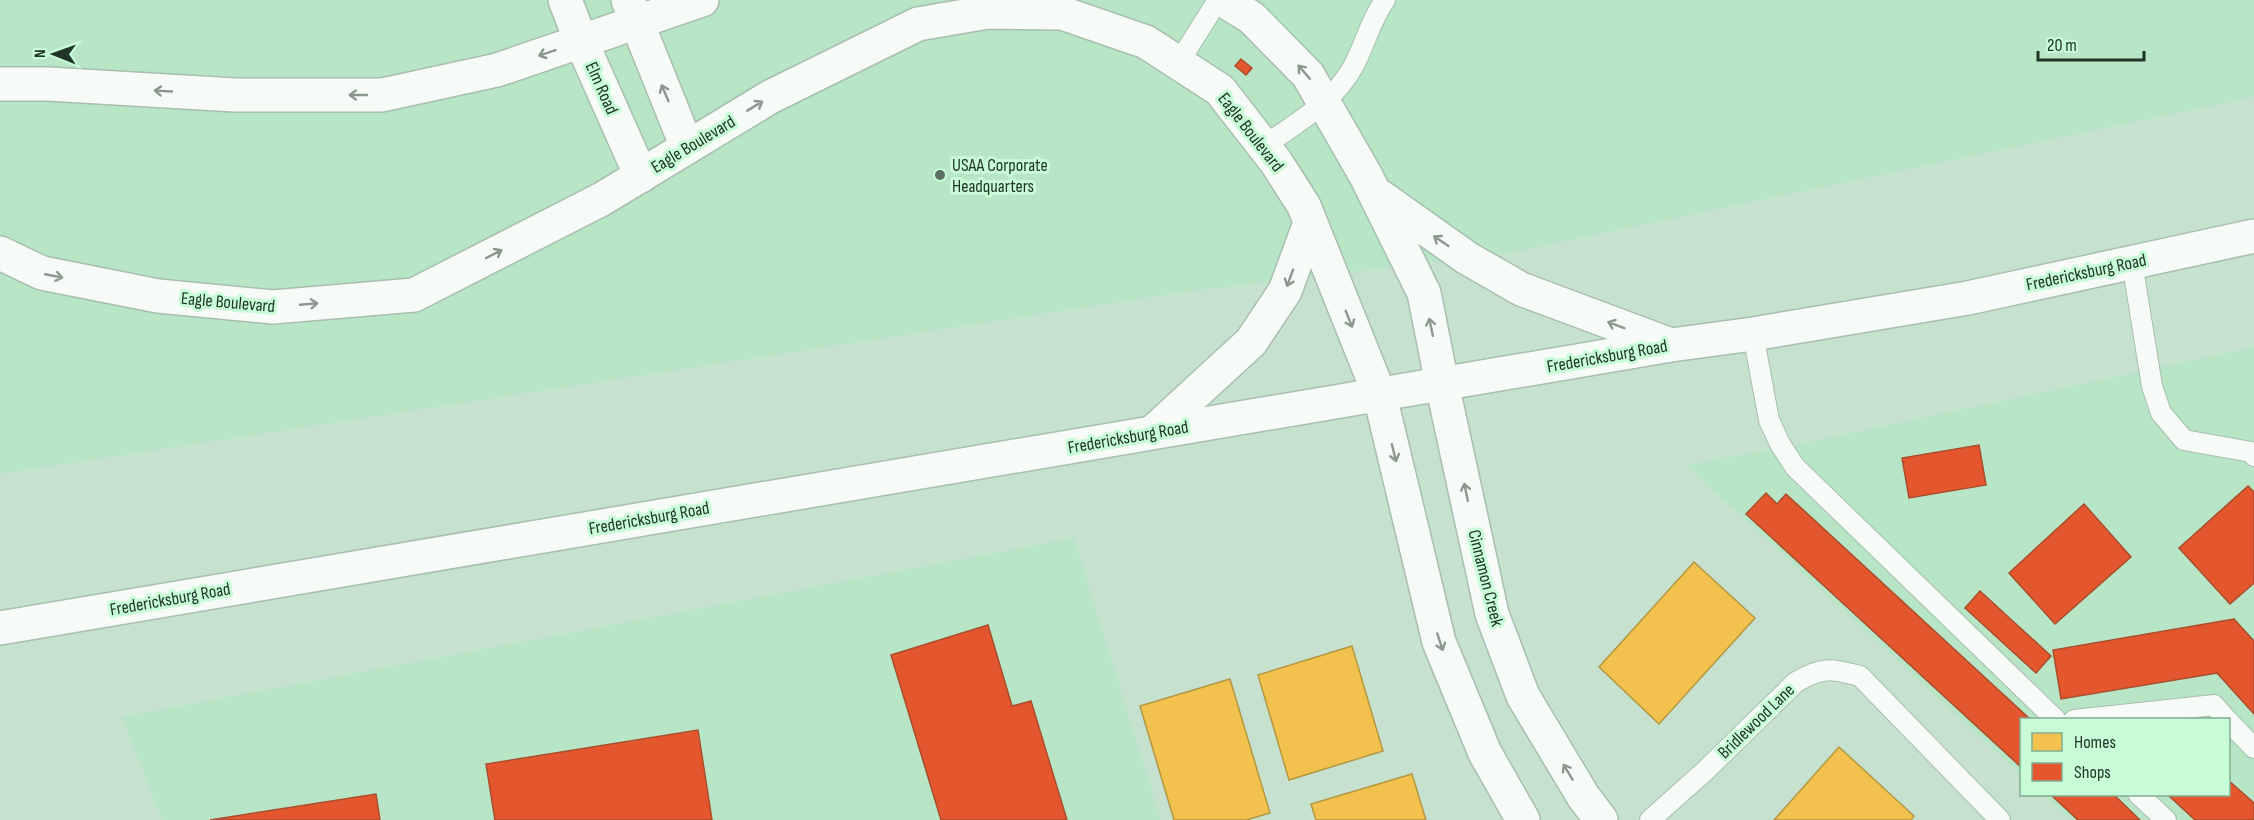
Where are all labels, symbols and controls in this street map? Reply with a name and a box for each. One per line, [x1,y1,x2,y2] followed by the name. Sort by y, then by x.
[24,24,84,84] north arrow
[2038,24,2144,62] scale bar
[2047,35,2077,56] text: 20 m
[538,48,557,59] one-way arrow
[31,49,50,58] text: N
[581,59,622,118] street label: Elm Road
[1298,64,1311,80] one-way arrow
[153,85,173,96] one-way arrow
[659,85,670,103] one-way arrow
[348,89,368,101] one-way arrow
[1213,89,1288,176] street label: Eagle Boulevard
[746,100,763,112] one-way arrow
[647,111,739,178] street label: Eagle Boulevard
[952,155,1048,197] place label: USAA Corporate Headquarters
[933,168,947,182] marker: USAA Corporate Headquarters
[1433,235,1450,247] one-way arrow
[485,248,502,260] one-way arrow
[2024,250,2148,295] street label: Fredericksburg Road
[1284,268,1295,287] one-way arrow
[43,271,63,282] one-way arrow
[180,288,276,317] street label: Eagle Boulevard
[299,298,319,309] one-way arrow
[1344,309,1355,328] one-way arrow
[1424,318,1436,337] one-way arrow
[1608,318,1626,329] one-way arrow
[1545,336,1669,377] street label: Fredericksburg Road
[1066,417,1190,458] street label: Fredericksburg Road
[1388,443,1400,462] one-way arrow
[1460,483,1471,503] one-way arrow
[587,498,711,539] street label: Fredericksburg Road
[1463,528,1508,629] street label: Cinnamon Creek
[108,579,232,620] street label: Fredericksburg Road
[1435,632,1446,651] one-way arrow
[1714,680,1799,763] street label: Bridlewood Lane
[2020,718,2230,796] legend
[2074,732,2116,753] text: Homes
[2074,762,2111,783] text: Shops
[1562,764,1574,781] one-way arrow

